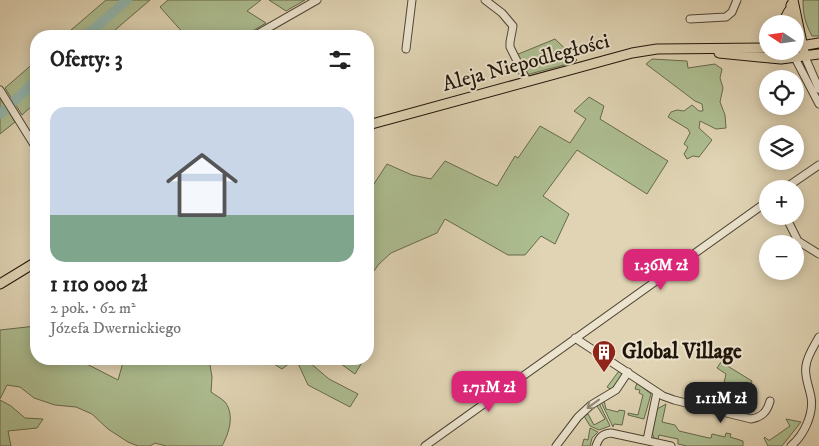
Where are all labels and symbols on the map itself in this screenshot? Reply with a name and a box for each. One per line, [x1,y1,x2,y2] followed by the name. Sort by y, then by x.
[759,15,804,60] north arrow
[440,28,612,98] street label: Aleja Niepodległości
[609,248,713,291] pin: 1.36M zł
[591,339,617,373] building icon: Global Village
[622,339,742,365] place label: Global Village
[437,370,541,413] pin: 1.71M zł
[669,382,773,424] pin: 1.11M zł
[586,399,600,409] one-way arrow

